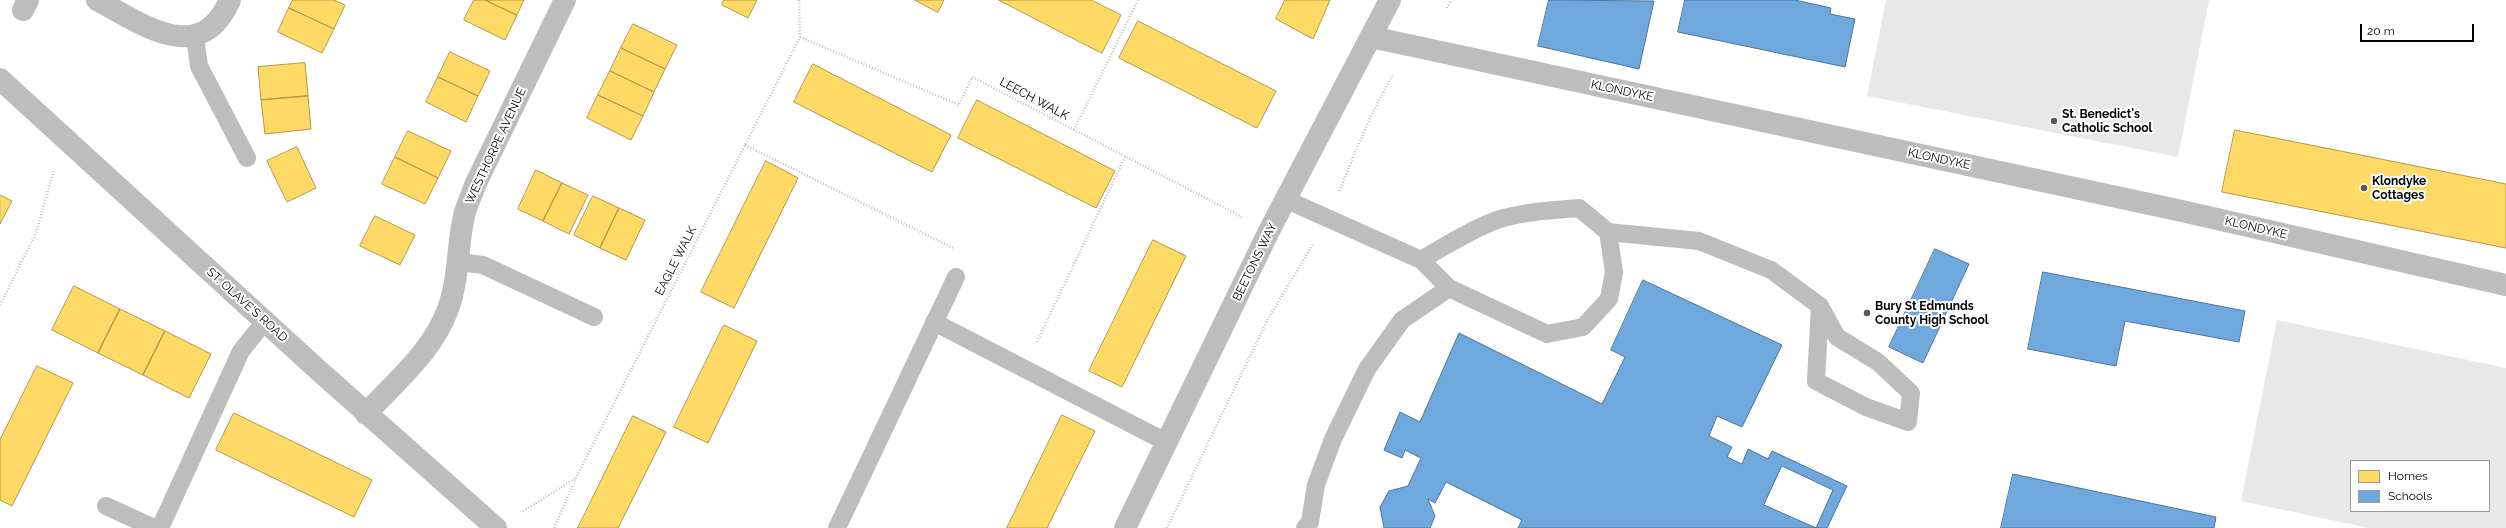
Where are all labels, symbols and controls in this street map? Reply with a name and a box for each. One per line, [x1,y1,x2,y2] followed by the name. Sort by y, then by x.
[2362,16,2476,42] scale bar
[2367,24,2395,38] text: 20 m
[997,75,1071,123] street label: LEECH WALK
[1589,77,1655,105] street label: KLONDYKE
[463,86,529,206] street label: WESTHORPE AVENUE
[2062,107,2152,135] place label: St. Benedict's Catholic School
[2049,116,2059,126] marker: St. Benedict's Catholic School
[1906,145,1972,173] street label: KLONDYKE
[2372,174,2426,202] place label: Klondyke Cottages
[2359,183,2369,193] marker: Klondyke Cottages
[2223,214,2289,242] street label: KLONDYKE
[1230,221,1280,303] street label: BEETONS WAY
[652,224,700,298] street label: EAGLE WALK
[204,265,290,345] street label: ST. OLAVE'S ROAD
[1875,299,1989,327] place label: Bury St Edmunds County High School
[1862,308,1872,318] marker: Bury St Edmunds County High School
[2350,460,2490,512] legend
[2388,469,2428,483] text: Homes
[2388,489,2432,503] text: Schools

